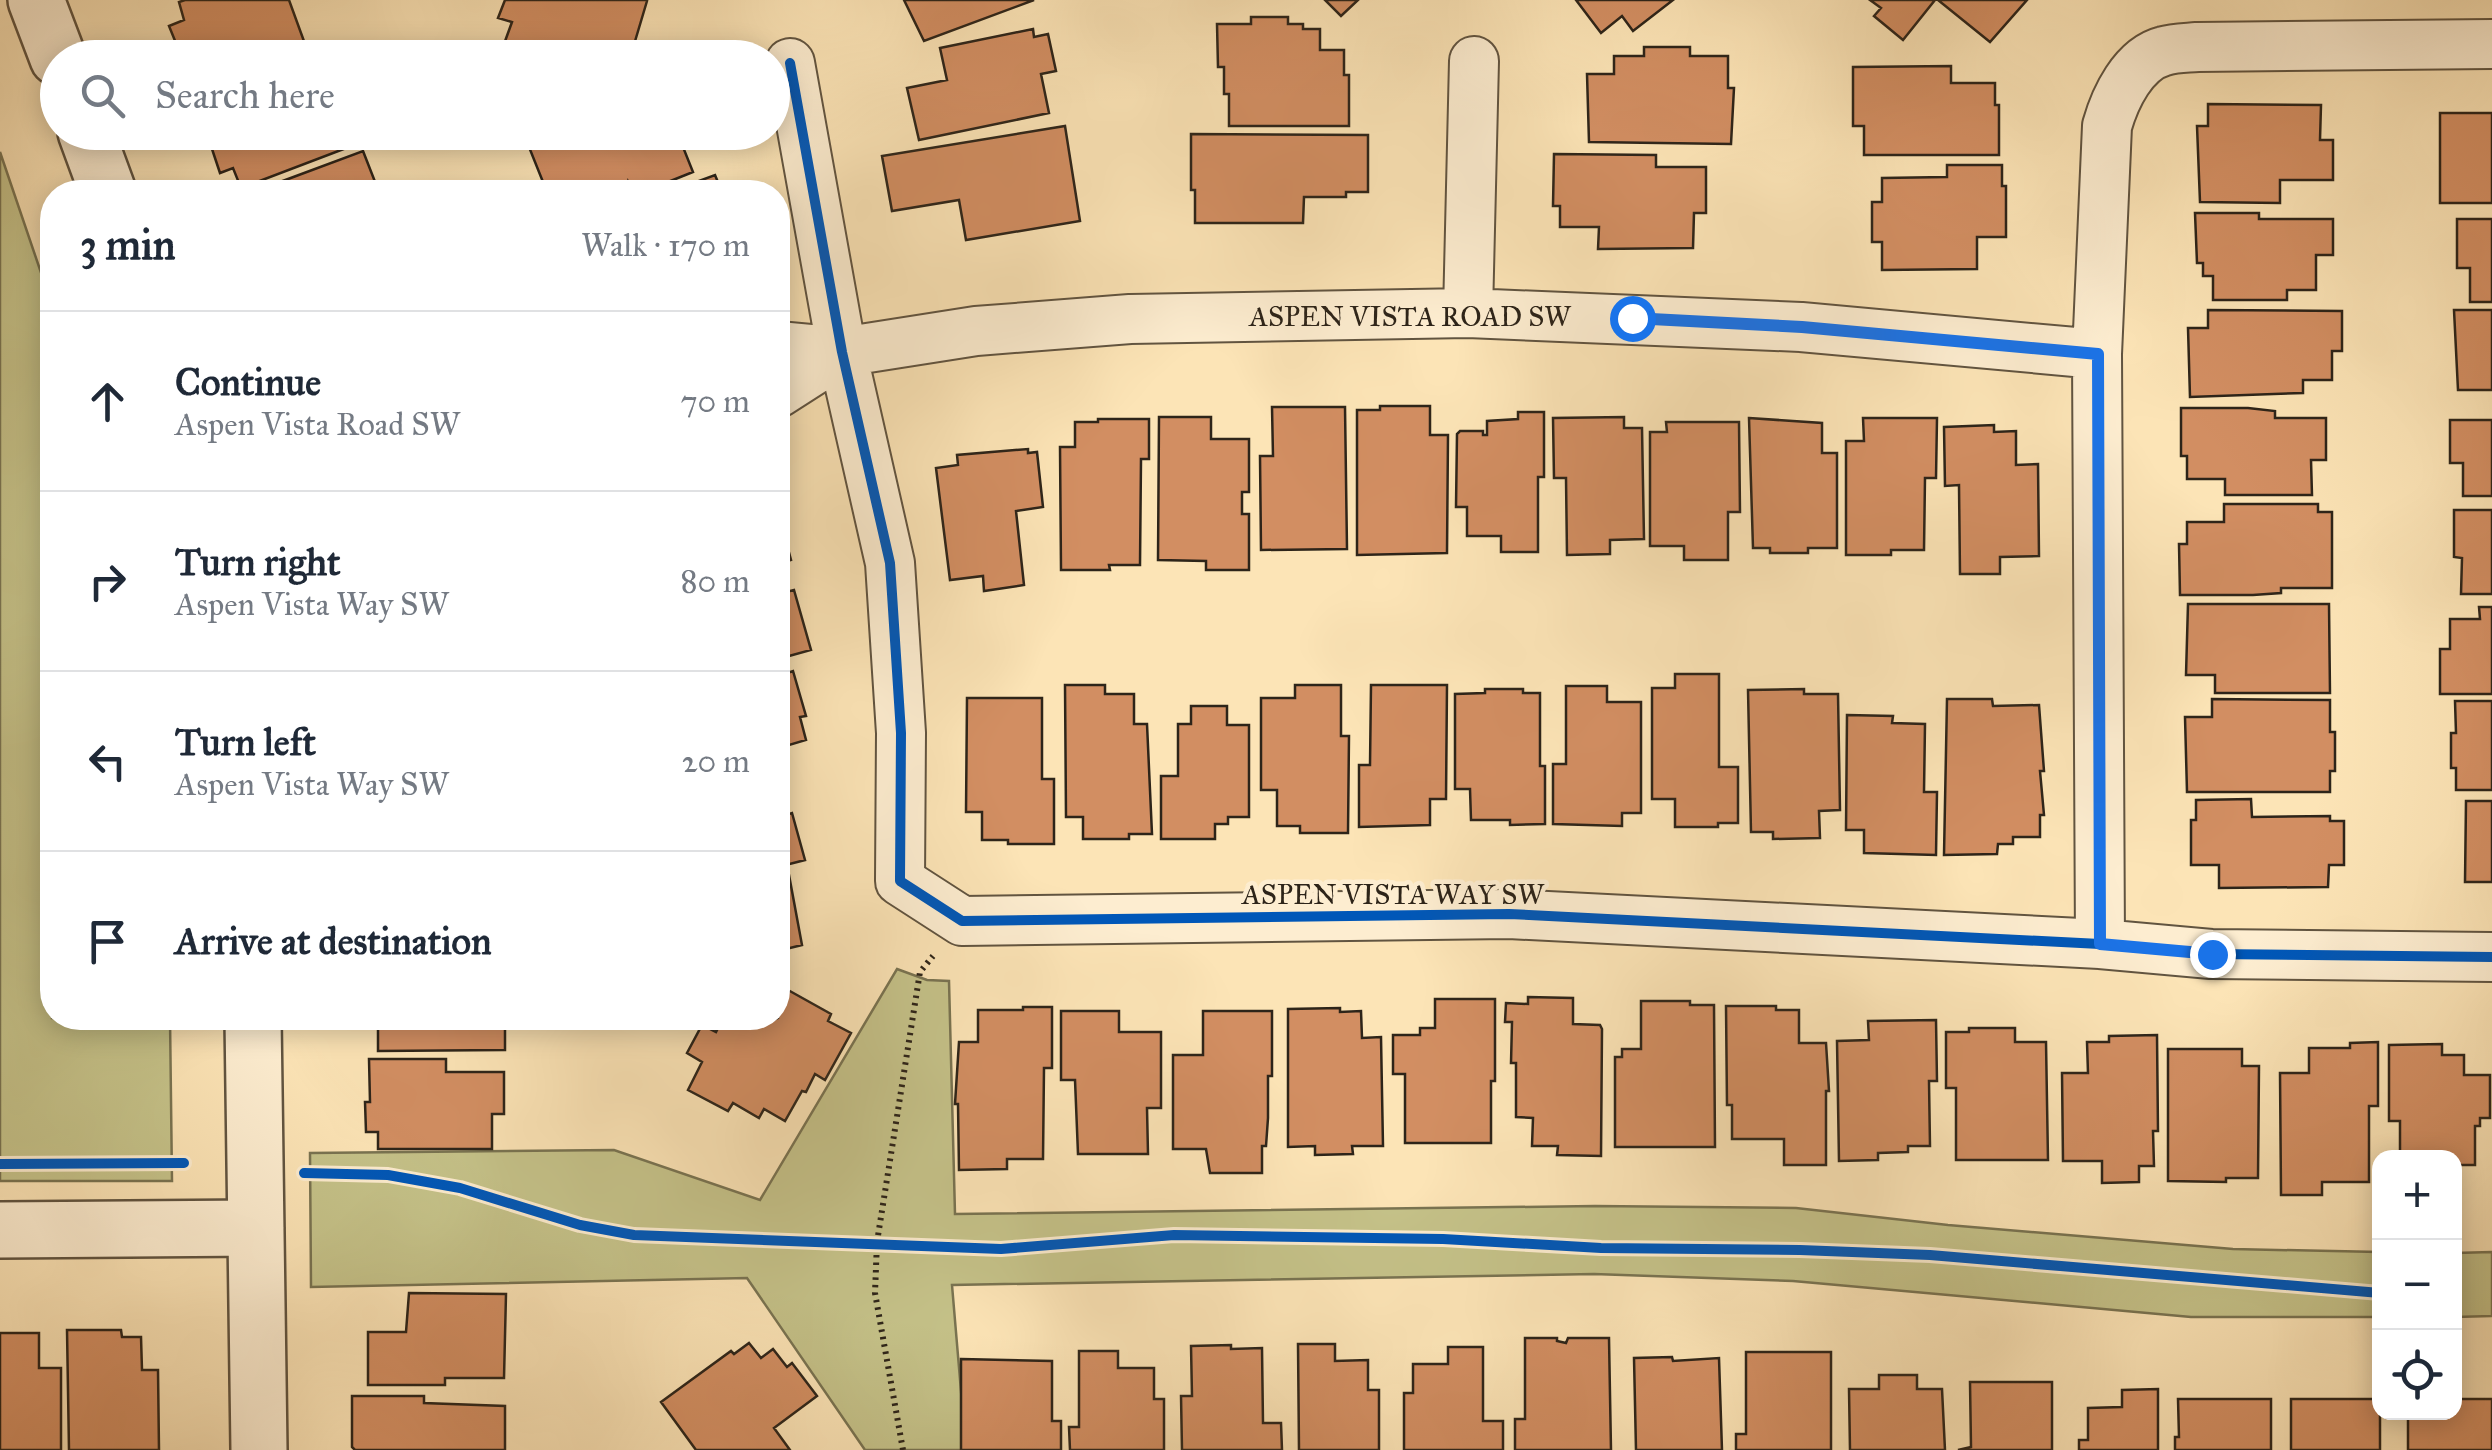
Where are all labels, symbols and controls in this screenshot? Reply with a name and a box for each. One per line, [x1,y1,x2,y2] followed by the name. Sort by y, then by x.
[40,40,790,150] search box
[75,68,130,123] icon: search
[155,72,335,118] text: Search here
[80,219,175,271] text: 3 min
[581,226,750,265] text: Walk · 170 m
[1610,296,1656,342] route start
[1248,299,1572,334] street label: ASPEN VISTA ROAD SW
[175,359,321,405] text: Continue
[80,374,135,429] icon: ahead
[681,382,750,421] text: 70 m
[175,405,460,444] text: Aspen Vista Road SW
[175,539,341,585] text: Turn right
[80,554,135,609] icon: right
[681,562,750,601] text: 80 m
[175,585,449,624] text: Aspen Vista Way SW
[175,719,316,765] text: Turn left
[80,734,135,789] icon: left
[682,742,750,781] text: 20 m
[175,765,449,804] text: Aspen Vista Way SW
[1241,877,1545,912] street label: ASPEN VISTA WAY SW
[80,914,135,969] icon: arrive
[175,918,492,964] text: Arrive at destination
[2190,932,2236,978] route end
[2372,1150,2462,1420] map controls
[2372,1150,2462,1240] button: +
[2372,1240,2462,1330] button: −
[2372,1330,2462,1420] button: locate

